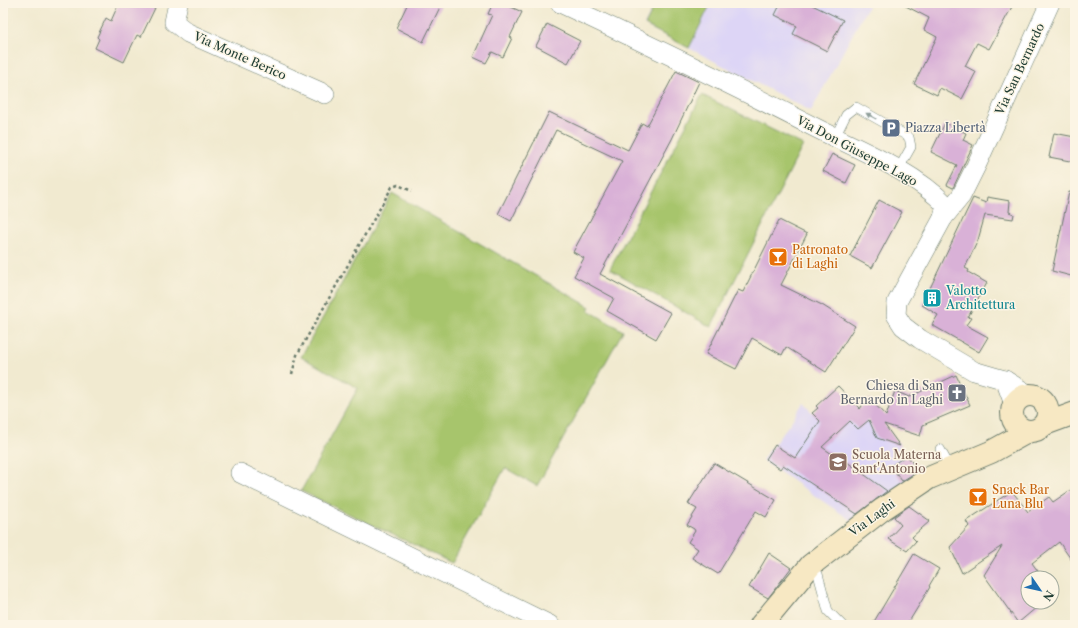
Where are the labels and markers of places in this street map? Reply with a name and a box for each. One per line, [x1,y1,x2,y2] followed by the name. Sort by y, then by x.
[880,117,902,139] parking icon: Piazza Libertà
[905,120,986,135] place label: Piazza Libertà
[792,242,848,271] place label: Patronato di Laghi
[767,246,789,268] bar icon: Patronato di Laghi
[945,283,1016,312] place label: Valotto Architettura
[921,287,943,309] building icon: Valotto Architettura
[840,378,943,407] place label: Chiesa di San Bernardo in Laghi
[946,382,968,404] church icon: Chiesa di San Bernardo in Laghi
[852,447,942,476] place label: Scuola Materna Sant'Antonio
[827,451,849,473] school or university icon: Scuola Materna Sant'Antonio
[992,482,1049,511] place label: Snack Bar Luna Blu
[967,486,989,508] bar icon: Snack Bar Luna Blu

